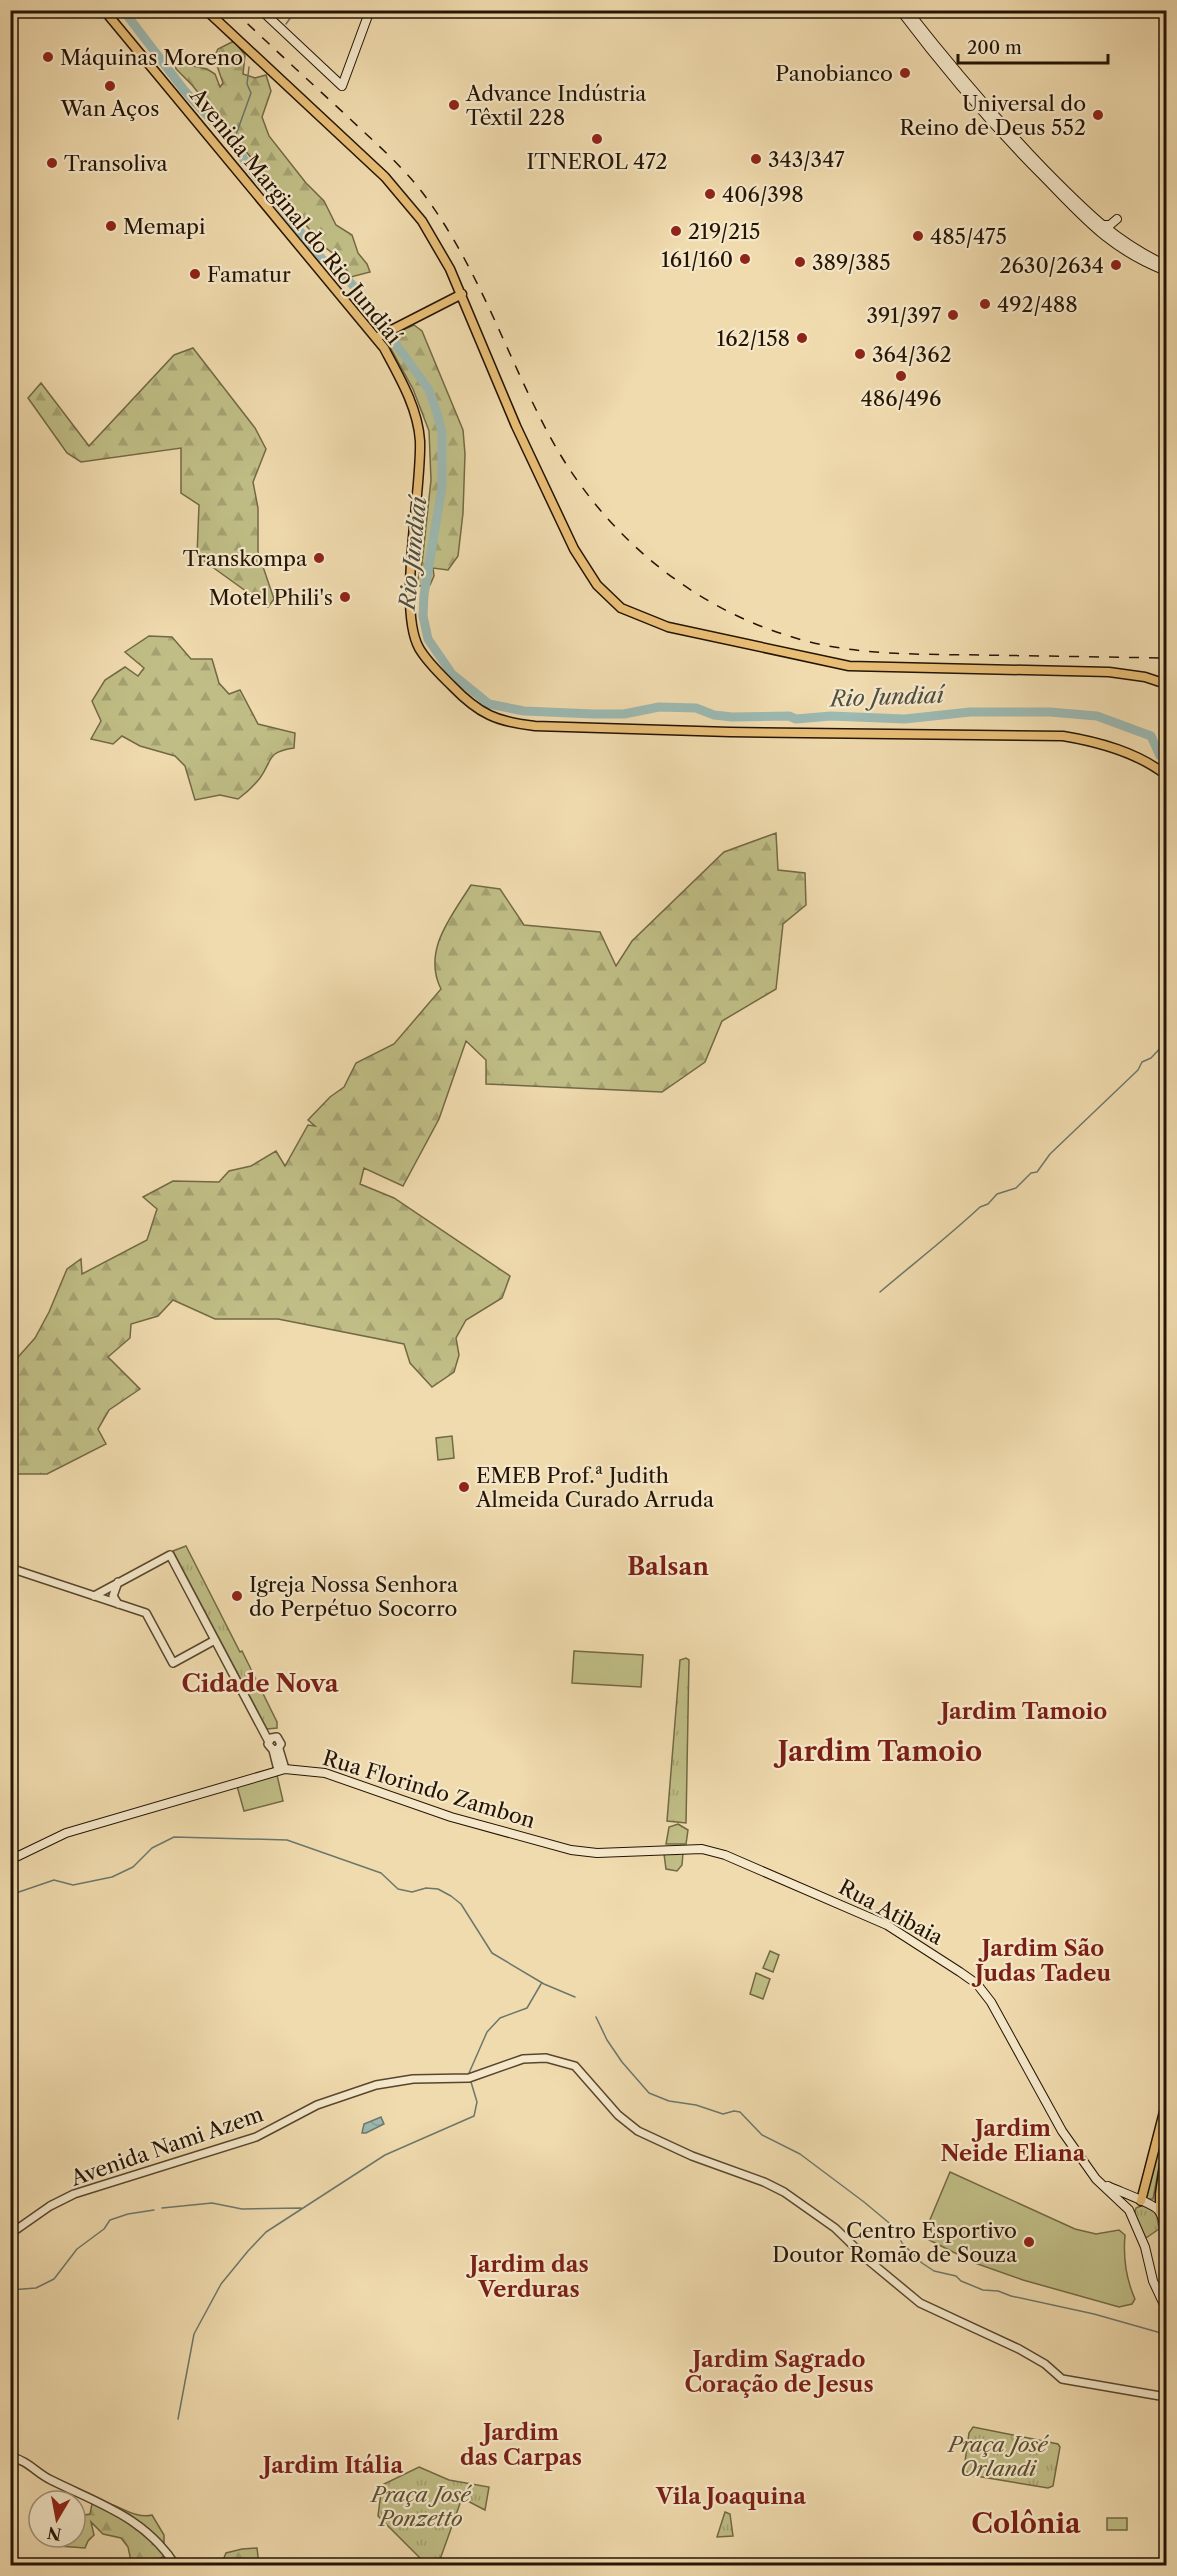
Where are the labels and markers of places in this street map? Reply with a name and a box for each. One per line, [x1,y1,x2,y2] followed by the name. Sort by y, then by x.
[60,45,243,70] place label: Máquinas Moreno
[41,50,55,64] marker: Máquinas Moreno
[775,61,893,86] place label: Panobianco
[898,66,912,80] marker: Panobianco
[103,79,117,93] marker: Wan Aços
[465,81,647,130] place label: Advance Indústria Têxtil 228
[899,91,1086,140] place label: Universal do Reino de Deus 552
[60,96,159,121] place label: Wan Aços
[447,98,461,112] marker: Advance Indústria Têxtil 228
[1091,108,1105,122] marker: Universal do Reino de Deus 552
[590,132,604,146] marker: ITNEROL 472
[768,147,845,172] place label: 343/347
[526,149,668,174] place label: ITNEROL 472
[64,151,169,176] place label: Transoliva
[749,152,763,166] marker: 343/347
[45,156,59,170] marker: Transoliva
[722,182,804,207] place label: 406/398
[703,187,717,201] marker: 406/398
[123,214,205,239] place label: Memapi
[104,219,118,233] marker: Memapi
[688,219,761,244] place label: 219/215
[669,224,683,238] marker: 219/215
[930,224,1007,249] place label: 485/475
[911,229,925,243] marker: 485/475
[661,247,733,272] place label: 161/160
[812,250,891,275] place label: 389/385
[738,252,752,266] marker: 161/160
[999,253,1104,278] place label: 2630/2634
[793,255,807,269] marker: 389/385
[1109,258,1123,272] marker: 2630/2634
[207,262,291,287] place label: Famatur
[188,267,202,281] marker: Famatur
[997,292,1078,317] place label: 492/488
[978,297,992,311] marker: 492/488
[867,303,942,328] place label: 391/397
[946,308,960,322] marker: 391/397
[717,326,790,351] place label: 162/158
[795,331,809,345] marker: 162/158
[872,342,952,367] place label: 364/362
[853,347,867,361] marker: 364/362
[894,369,908,383] marker: 486/496
[861,386,941,411] place label: 486/496
[183,546,308,571] place label: Transkompa
[312,551,326,565] marker: Transkompa
[209,585,333,610] place label: Motel Phili's
[338,590,352,604] marker: Motel Phili's
[475,1463,715,1512] place label: EMEB Prof.ª Judith Almeida Curado Arruda
[457,1480,471,1494] marker: EMEB Prof.ª Judith Almeida Curado Arruda
[249,1572,459,1621] place label: Igreja Nossa Senhora do Perpétuo Socorro
[230,1589,244,1603] marker: Igreja Nossa Senhora do Perpétuo Socorro
[772,2218,1018,2267] place label: Centro Esportivo Doutor Romão de Souza
[1022,2235,1036,2249] marker: Centro Esportivo Doutor Romão de Souza

